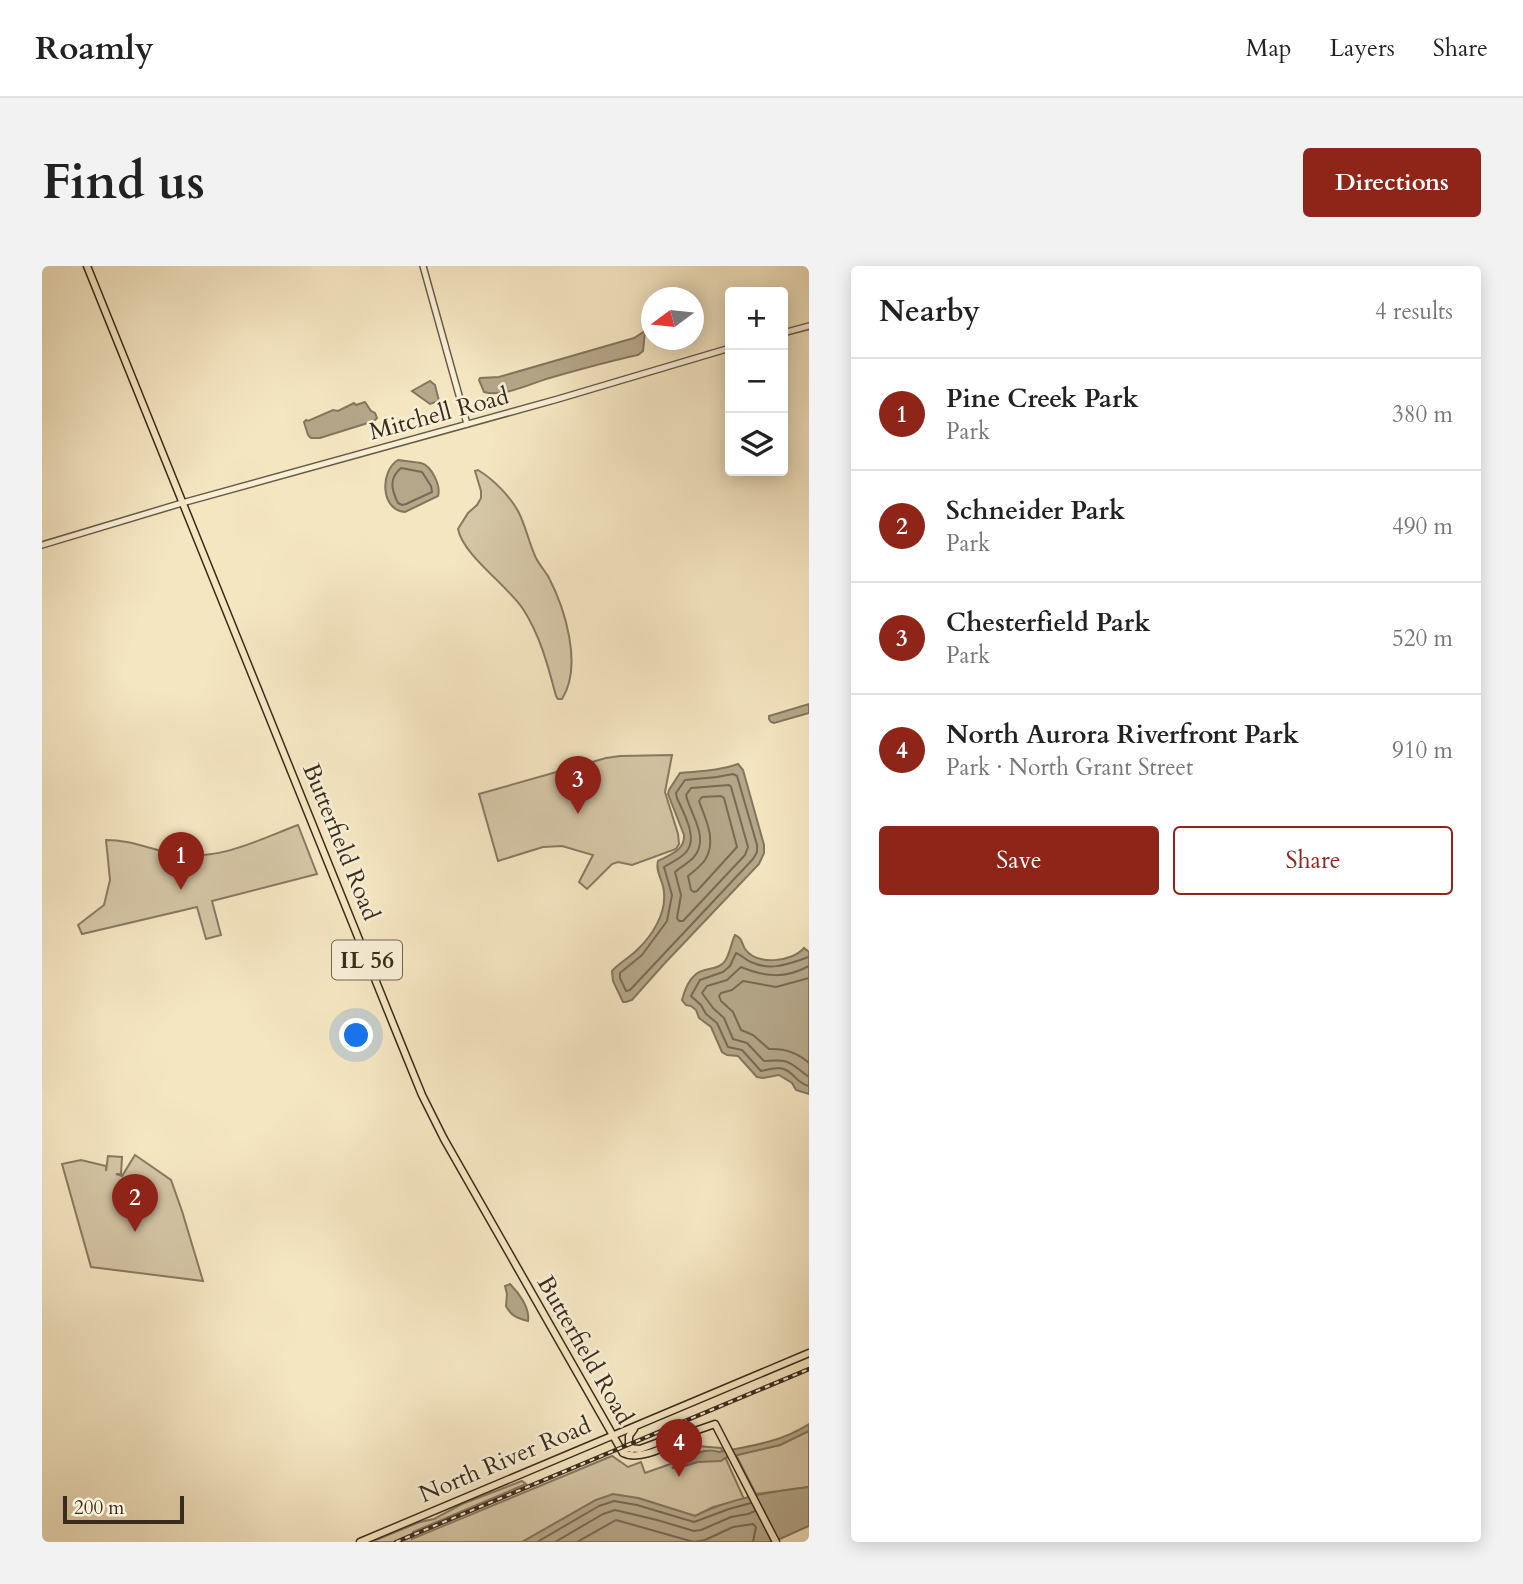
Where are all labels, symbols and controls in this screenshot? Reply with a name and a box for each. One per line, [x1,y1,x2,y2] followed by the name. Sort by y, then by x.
[35,26,154,71] text: Roamly
[1246,32,1292,65] text: Map
[1330,32,1395,65] text: Layers
[1433,32,1488,65] text: Share
[1303,148,1481,217] button: Directions
[42,149,205,216] text: Find us
[641,287,704,350] north arrow
[725,287,788,476] map controls
[725,287,788,350] button: +
[879,291,980,332] text: Nearby
[1375,296,1453,327] text: 4 results
[725,350,788,413] button: −
[365,379,513,448] street label: Mitchell Road
[946,381,1139,416] text: Pine Creek Park
[896,399,908,430] text: 1
[1392,399,1453,430] text: 380 m
[725,413,788,476] button: layers
[946,416,990,447] text: Park
[946,493,1125,528] text: Schneider Park
[896,511,908,542] text: 2
[1392,511,1453,542] text: 490 m
[946,528,990,559] text: Park
[946,605,1151,640] text: Chesterfield Park
[896,623,908,654] text: 3
[1392,623,1453,654] text: 520 m
[946,640,990,671] text: Park
[946,717,1299,752] text: North Aurora Riverfront Park
[896,735,908,766] text: 4
[1392,735,1453,766] text: 910 m
[946,752,1193,783] text: Park · North Grant Street
[555,756,601,814] pin: 3
[294,759,388,926] street label: Butterfield Road
[879,826,1159,895] button: Save
[1173,826,1453,895] button: Share
[158,832,204,890] pin: 1
[332,940,402,980] road number: IL 56
[339,1018,373,1052] your location
[112,1174,158,1232] pin: 2
[529,1270,641,1431] street label: Butterfield Road
[414,1409,596,1511] street label: North River Road
[656,1419,702,1477] pin: 4
[63,1493,184,1525] scale bar
[74,1495,124,1521] text: 200 m

